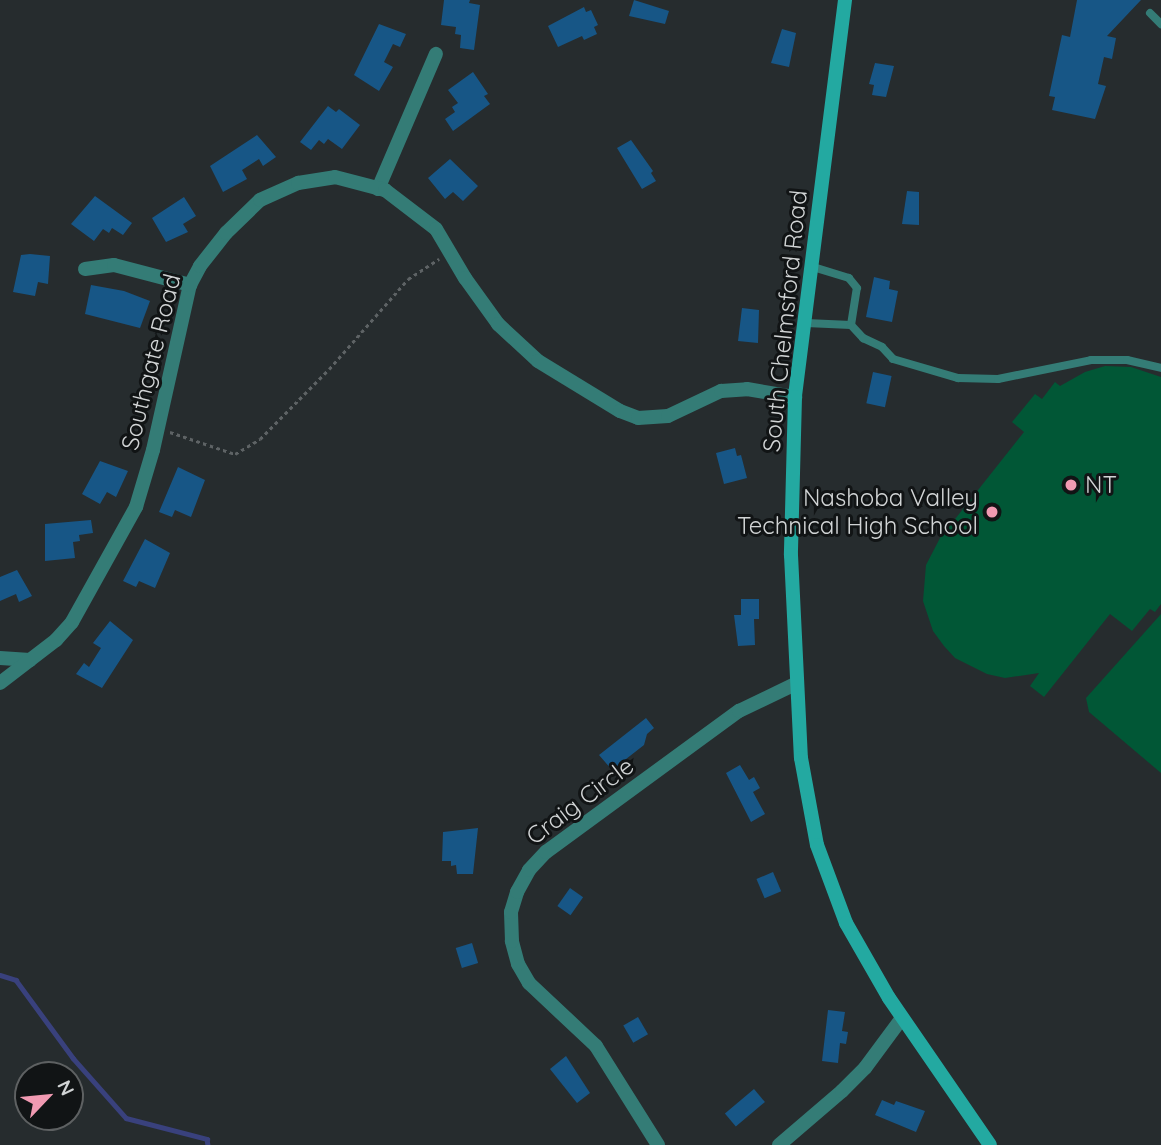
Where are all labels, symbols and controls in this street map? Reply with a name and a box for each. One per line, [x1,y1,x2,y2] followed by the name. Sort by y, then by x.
[757,189,813,453] street label: South Chelmsford Road
[115,271,187,453] street label: Southgate Road
[1085,471,1117,499] place label: NT
[1063,477,1079,493] marker: NT
[737,484,978,540] place label: Nashoba Valley Technical High School
[984,504,1000,520] marker: Nashoba Valley Technical High School
[521,751,639,851] street label: Craig Circle
[14,1061,84,1131] north arrow
[52,1076,80,1099] text: N

